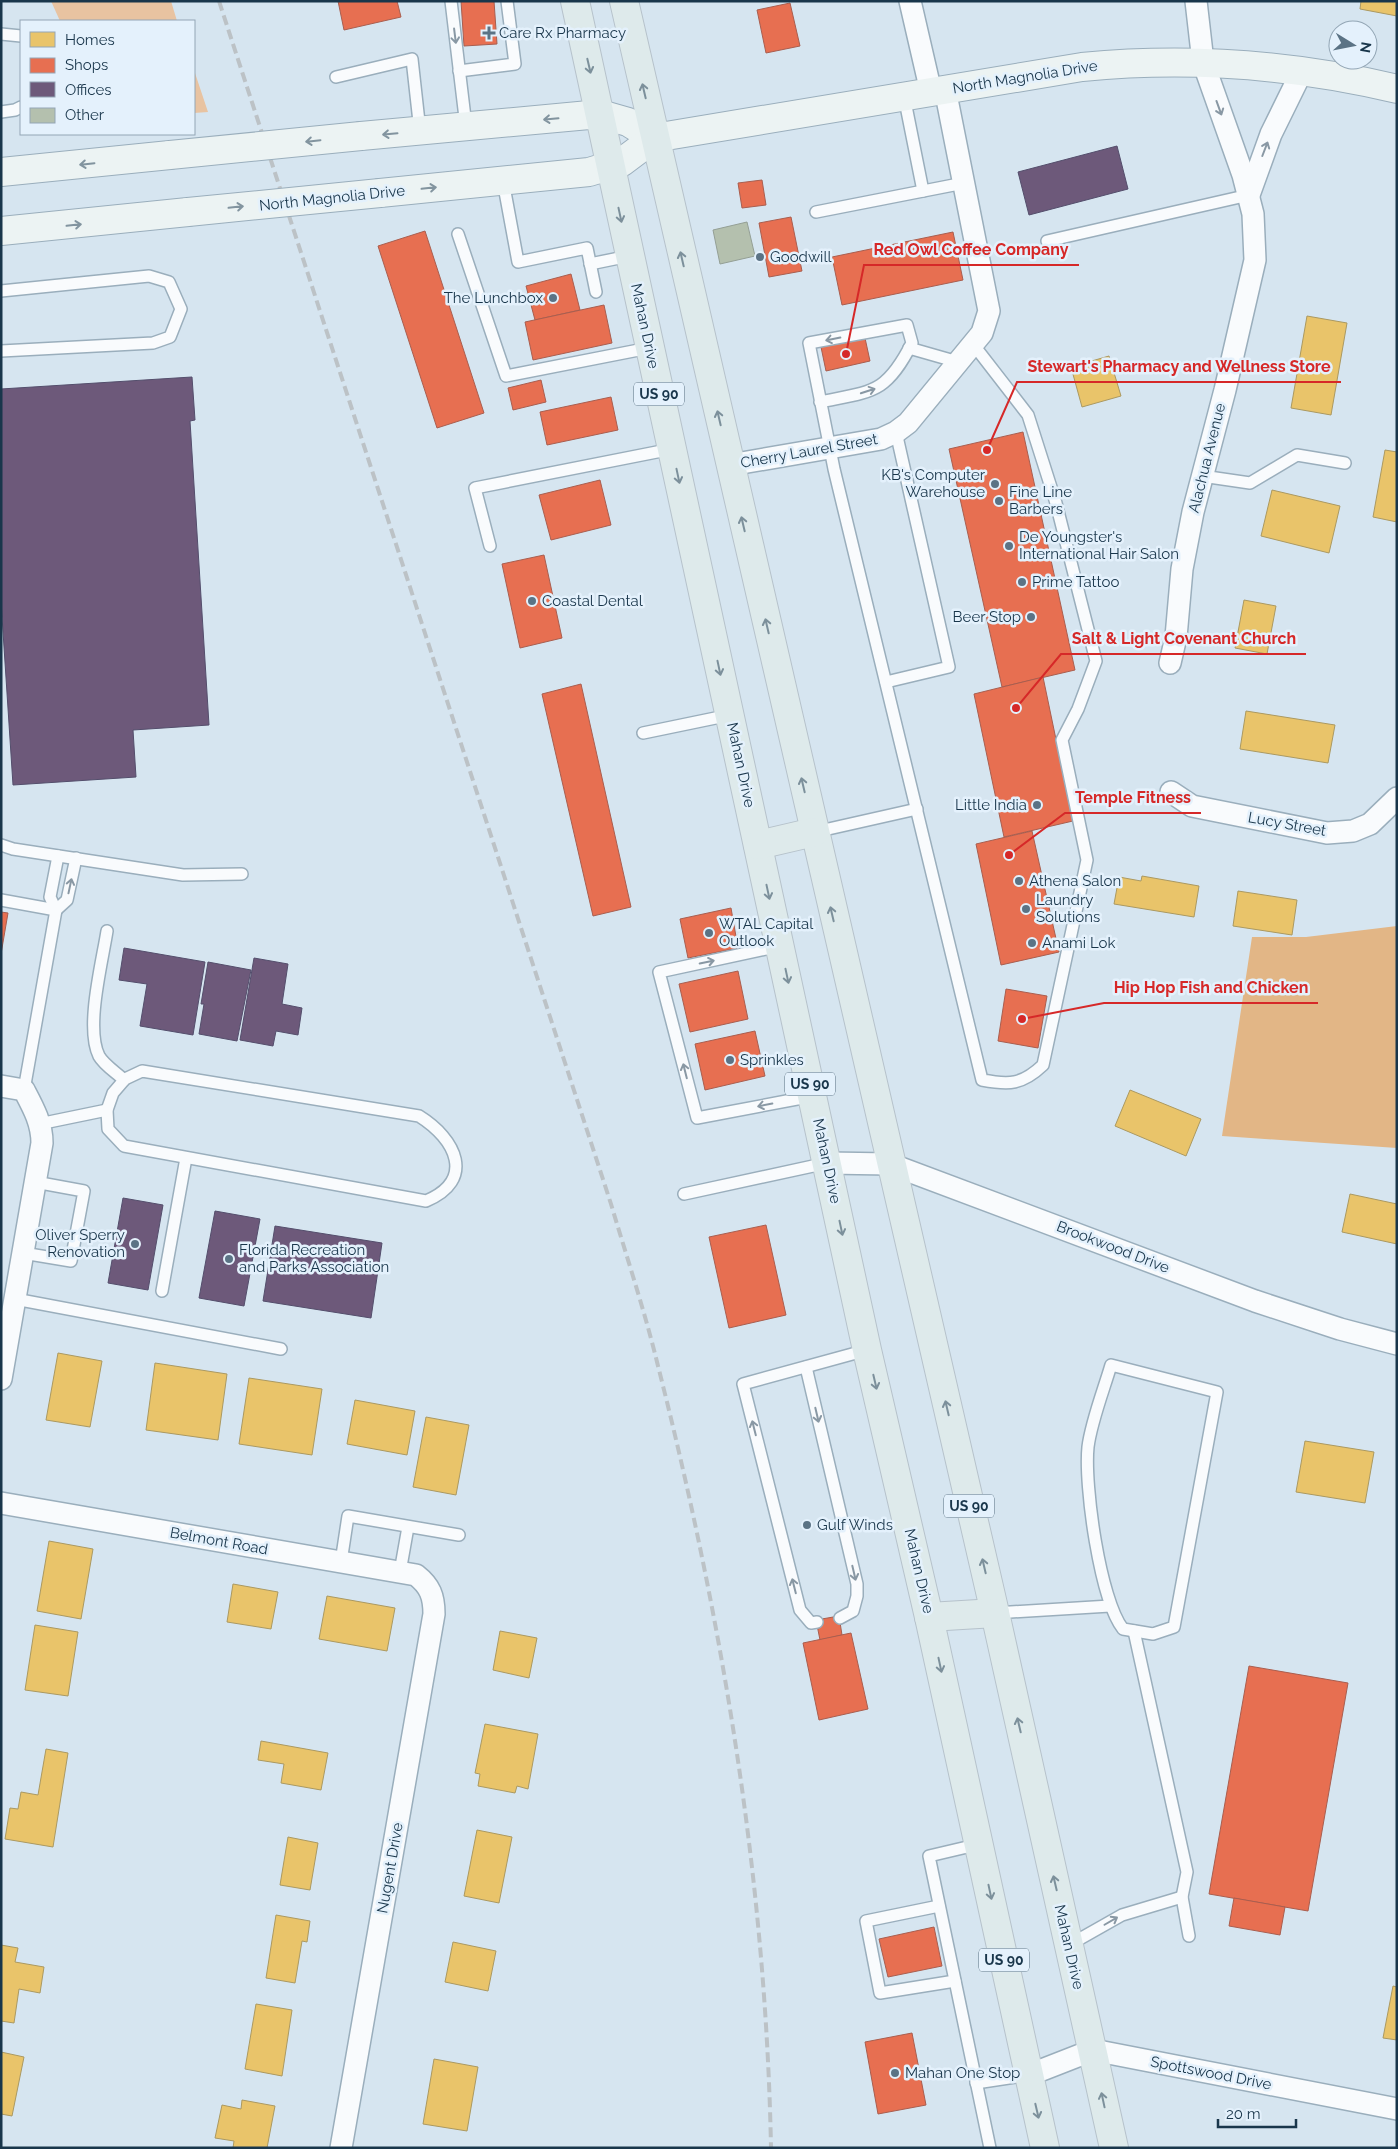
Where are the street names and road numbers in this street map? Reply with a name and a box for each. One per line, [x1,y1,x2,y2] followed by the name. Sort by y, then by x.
[951,57,1099,97] street label: North Magnolia Drive
[258,181,406,215] street label: North Magnolia Drive
[627,282,663,370] street label: Mahan Drive
[634,382,684,406] road number: US 90
[1185,401,1229,515] street label: Alachua Avenue
[739,430,879,472] street label: Cherry Laurel Street
[723,721,759,809] street label: Mahan Drive
[1247,808,1327,840] street label: Lucy Street
[785,1072,835,1096] road number: US 90
[809,1117,845,1205] street label: Mahan Drive
[1054,1217,1172,1277] street label: Brookwood Drive
[944,1494,994,1518] road number: US 90
[169,1524,269,1558] street label: Belmont Road
[900,1527,938,1615] street label: Mahan Drive
[373,1821,407,1915] street label: Nugent Drive
[1050,1903,1088,1991] street label: Mahan Drive
[979,1948,1029,1972] road number: US 90
[1149,2052,1273,2094] street label: Spottswood Drive

